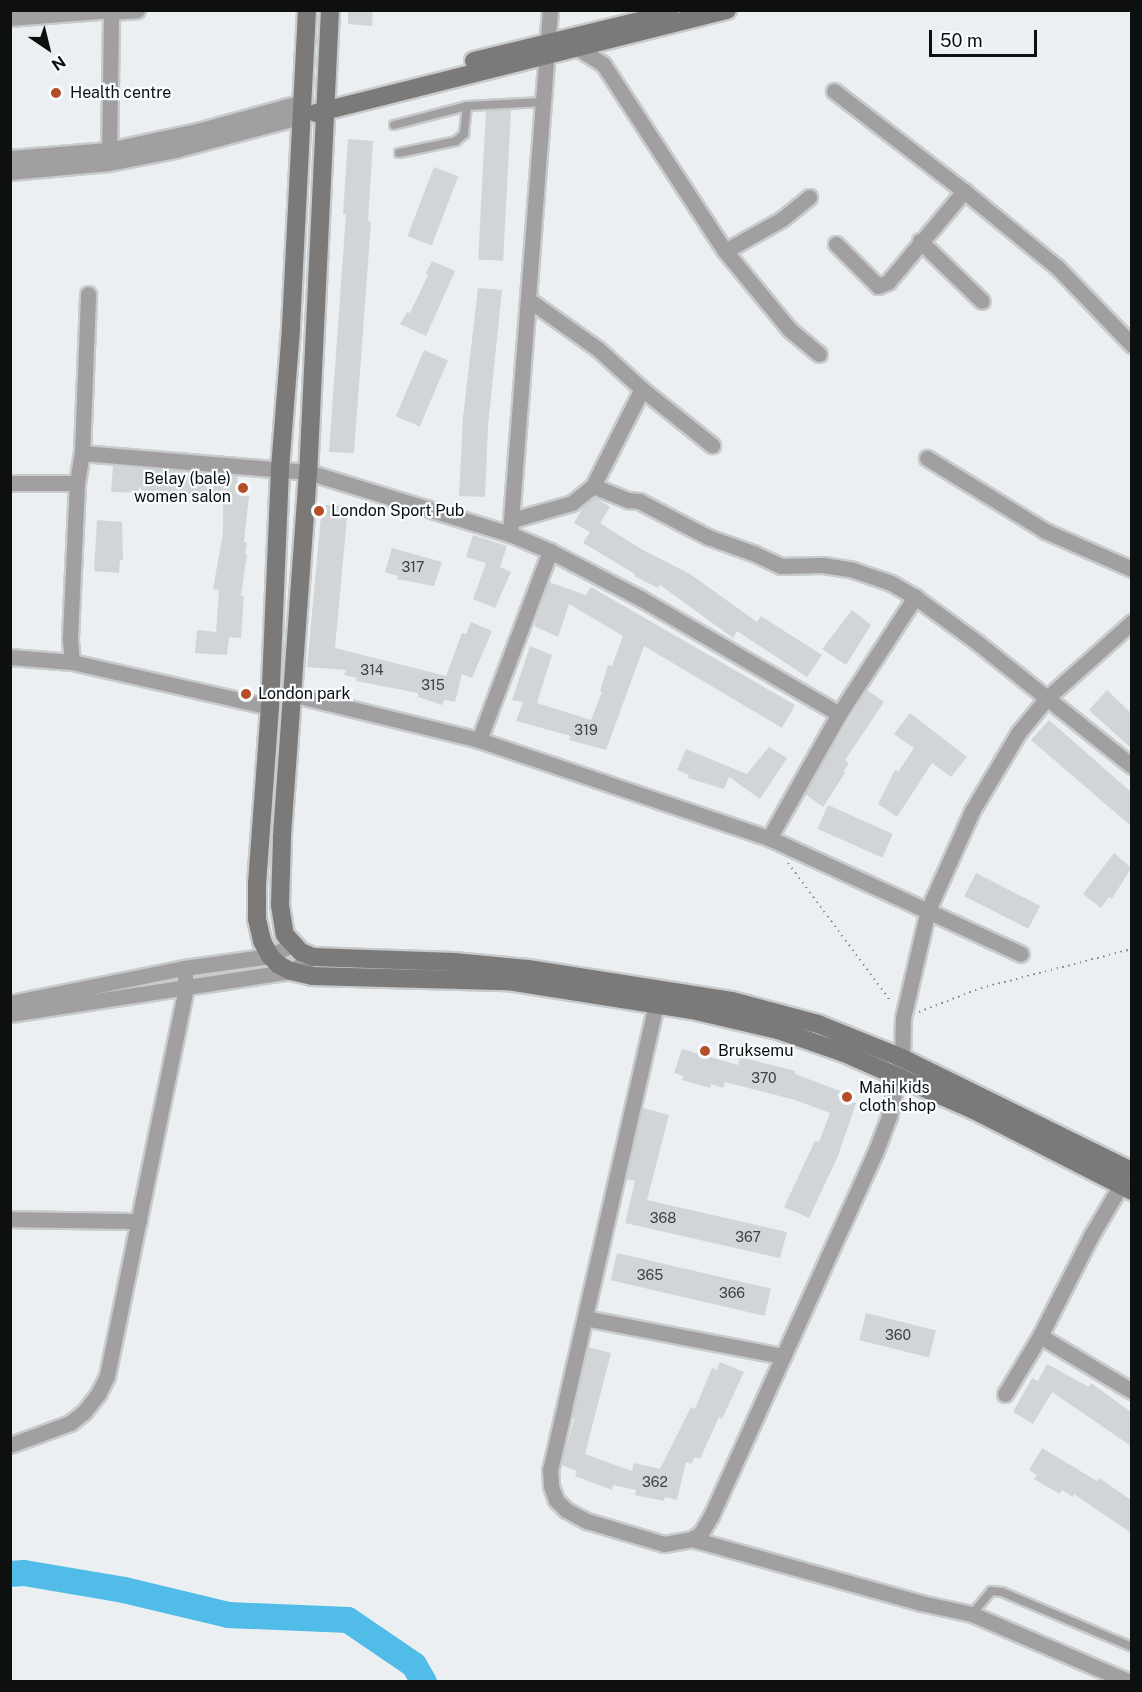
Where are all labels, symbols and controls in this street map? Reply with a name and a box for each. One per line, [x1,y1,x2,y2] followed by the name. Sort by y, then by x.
[18,18,78,78] north arrow
[932,18,1040,56] scale bar
[940,30,983,51] text: 50 m
[48,52,69,75] text: N
[70,83,172,103] place label: Health centre
[47,84,65,102] marker: Health centre
[134,469,231,507] place label: Belay (bale) women salon
[236,481,250,495] marker: Belay (bale) women salon
[331,501,464,521] place label: London Sport Pub
[312,504,326,518] marker: London Sport Pub
[402,559,424,575] house number: 317
[360,662,384,678] house number: 314
[421,677,445,693] house number: 315
[258,684,350,704] place label: London park
[239,687,253,701] marker: London park
[574,722,598,738] house number: 319
[718,1041,793,1061] place label: Bruksemu
[696,1042,714,1060] marker: Bruksemu
[751,1070,777,1086] house number: 370
[859,1078,936,1116] place label: Mahi kids cloth shop
[840,1090,854,1104] marker: Mahi kids cloth shop
[650,1210,676,1226] house number: 368
[735,1229,761,1245] house number: 367
[637,1267,663,1283] house number: 365
[719,1285,745,1301] house number: 366
[885,1327,911,1343] house number: 360
[642,1474,668,1490] house number: 362

